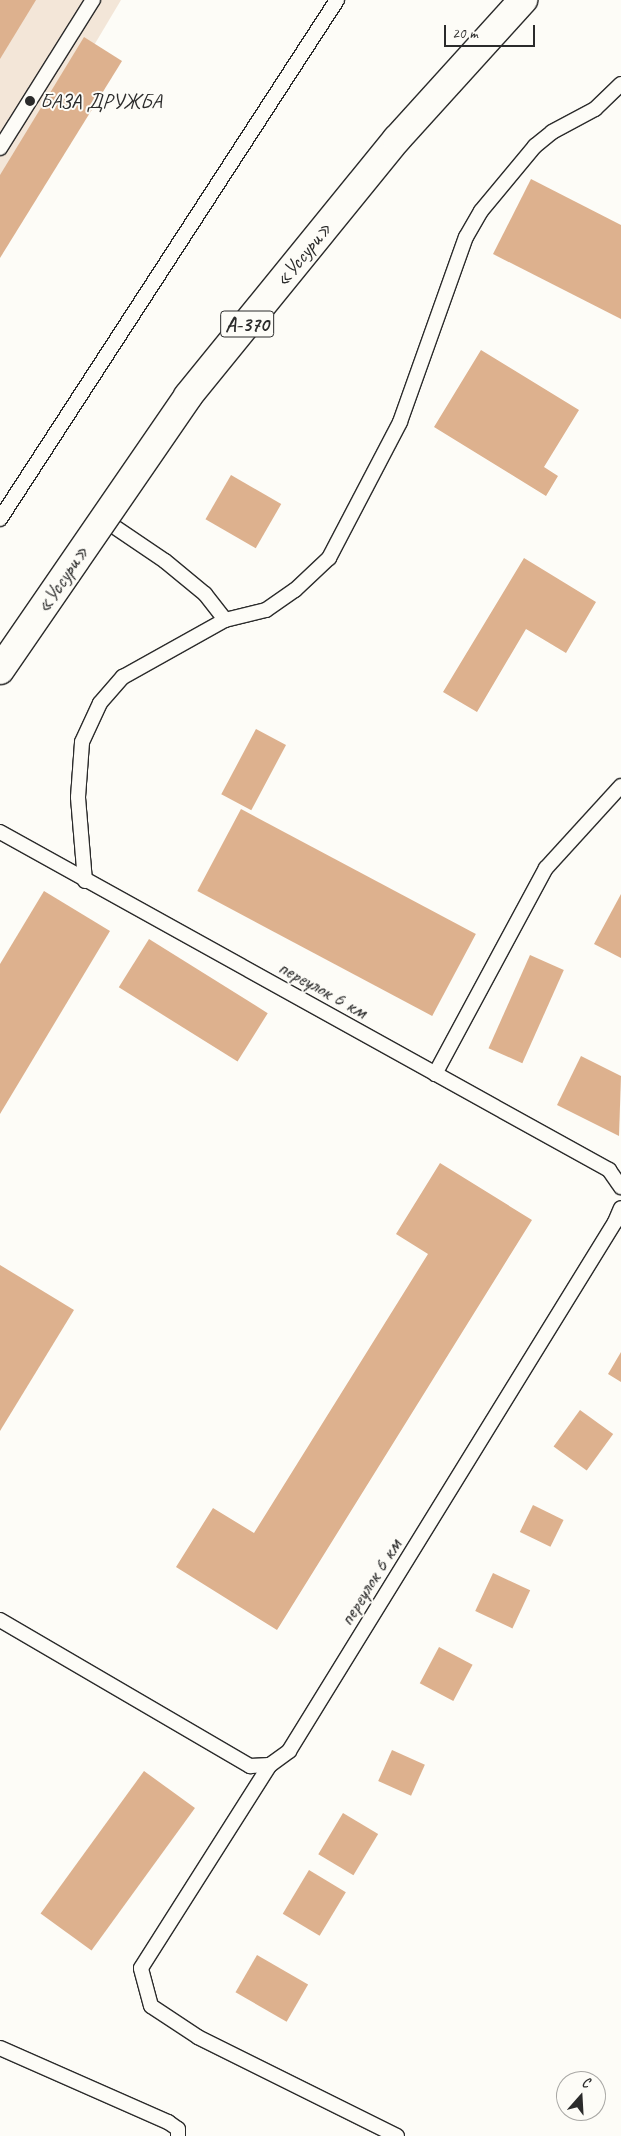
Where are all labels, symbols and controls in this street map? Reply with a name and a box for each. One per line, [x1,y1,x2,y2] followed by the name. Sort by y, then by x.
[446,15,537,47] scale bar
[452,24,478,43] text: 20 m
[40,88,163,114] place label: БАЗА ДРУЖБА
[24,95,36,107] marker: БАЗА ДРУЖБА
[269,216,337,292] street label: «Уссури»
[220,306,274,342] road number: А-370
[30,540,94,618] street label: «Уссури»
[274,954,372,1024] street label: переулок 6 км
[333,1534,407,1630] street label: переулок 6 км
[556,2071,606,2121] north arrow
[580,2073,592,2091] text: С

